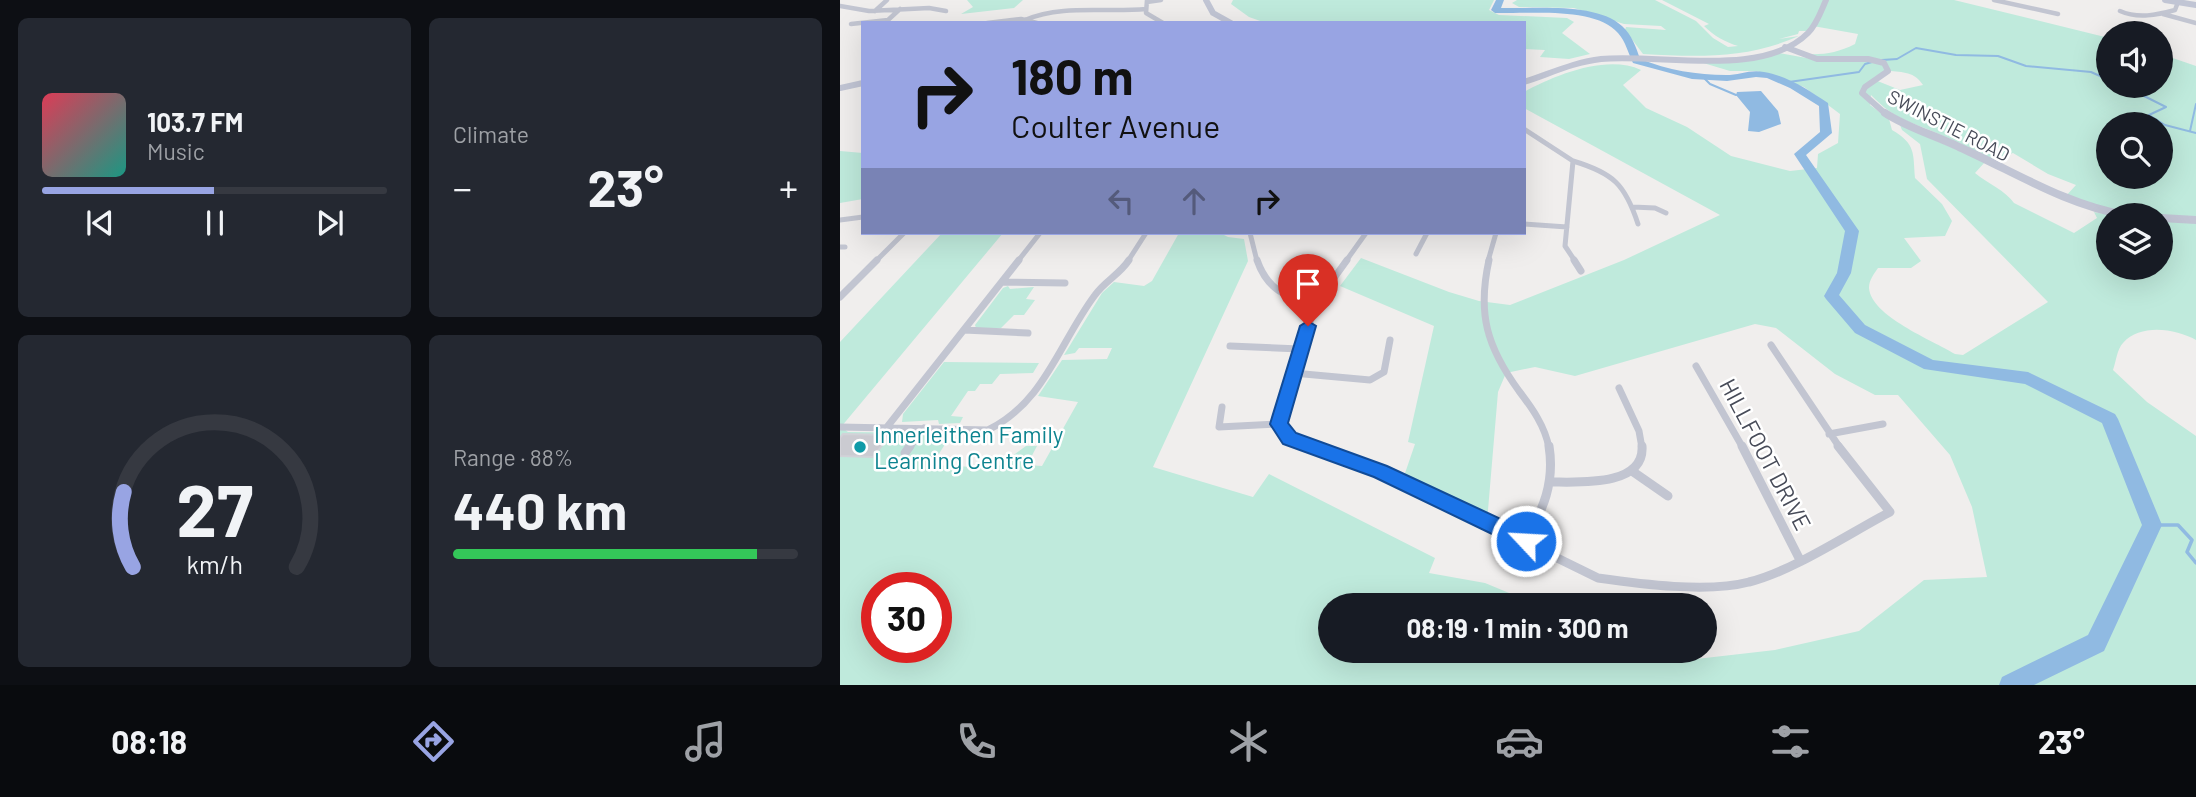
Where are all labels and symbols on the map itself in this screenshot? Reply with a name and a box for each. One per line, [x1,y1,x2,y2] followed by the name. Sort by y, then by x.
[1884,84,2014,166] street label: SWINSTIE ROAD
[1278,254,1338,326] pin
[1714,373,1818,535] street label: HILLFOOT DRIVE
[874,420,1064,474] place label: Innerleithen Family Learning Centre
[852,439,868,455] marker: Innerleithen Family Learning Centre
[1489,504,1563,578] position arrow
[861,572,952,663] speed limit sign: 30

